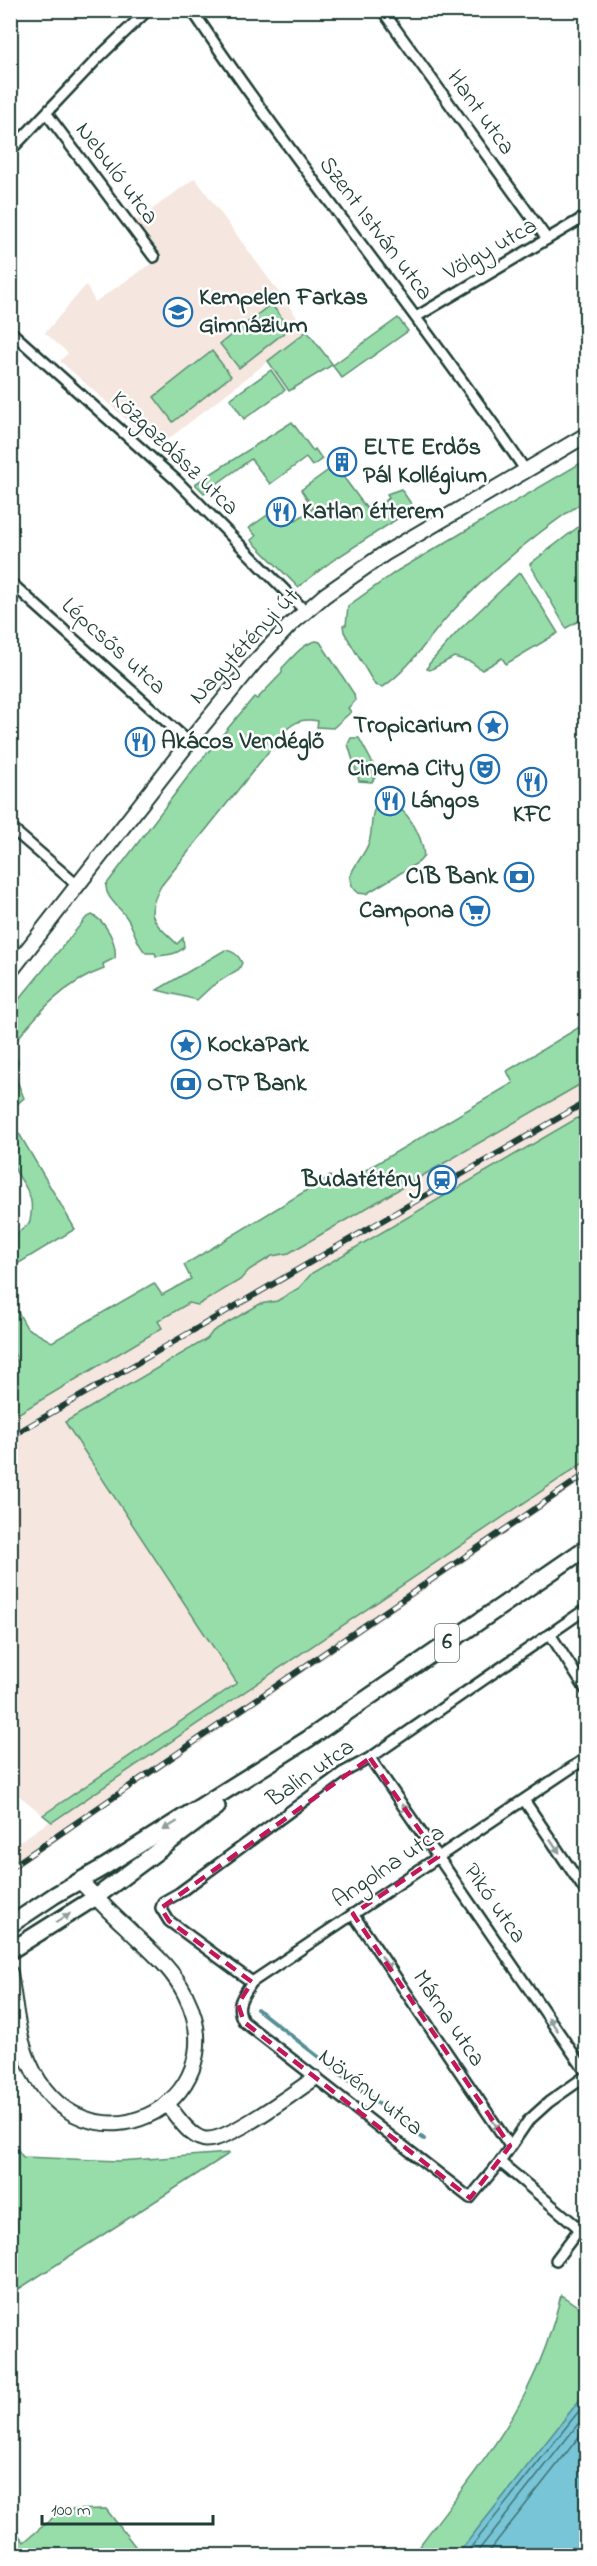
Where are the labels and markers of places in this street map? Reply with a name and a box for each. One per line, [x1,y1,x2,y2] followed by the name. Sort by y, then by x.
[199,281,368,344] place label: Kempelen Farkas Gimnázium
[162,296,194,328] school or university icon: Kempelen Farkas Gimnázium
[363,431,488,495] place label: ELTE Erdős Pál Kollégium
[326,446,358,478] building icon: ELTE Erdős Pál Kollégium
[302,495,444,530] place label: Katlan étterem
[265,496,297,528] restaurant icon: Katlan étterem
[353,709,472,744] place label: Tropicarium
[477,710,509,742] place icon: Tropicarium
[161,725,324,761] place label: Akácos Vendéglő
[124,726,156,758] restaurant icon: Akácos Vendéglő
[347,752,464,788] place label: Cinema City
[469,753,501,785] theatre icon: Cinema City
[516,766,548,798] restaurant icon: KFC
[411,784,479,820] place label: Lángos
[374,785,406,817] restaurant icon: Lángos
[513,798,551,833] place label: KFC
[406,860,498,895] place label: CIB Bank
[503,861,535,893] bank icon: CIB Bank
[359,894,454,929] place label: Campona
[459,895,491,927] supermarket icon: Campona
[207,1028,309,1063] place label: KockaPark
[170,1029,202,1061] place icon: KockaPark
[207,1067,307,1102] place label: OTP Bank
[170,1068,202,1100] bank icon: OTP Bank
[301,1163,421,1199] place label: Budatétény
[426,1164,458,1196] station icon: Budatétény

